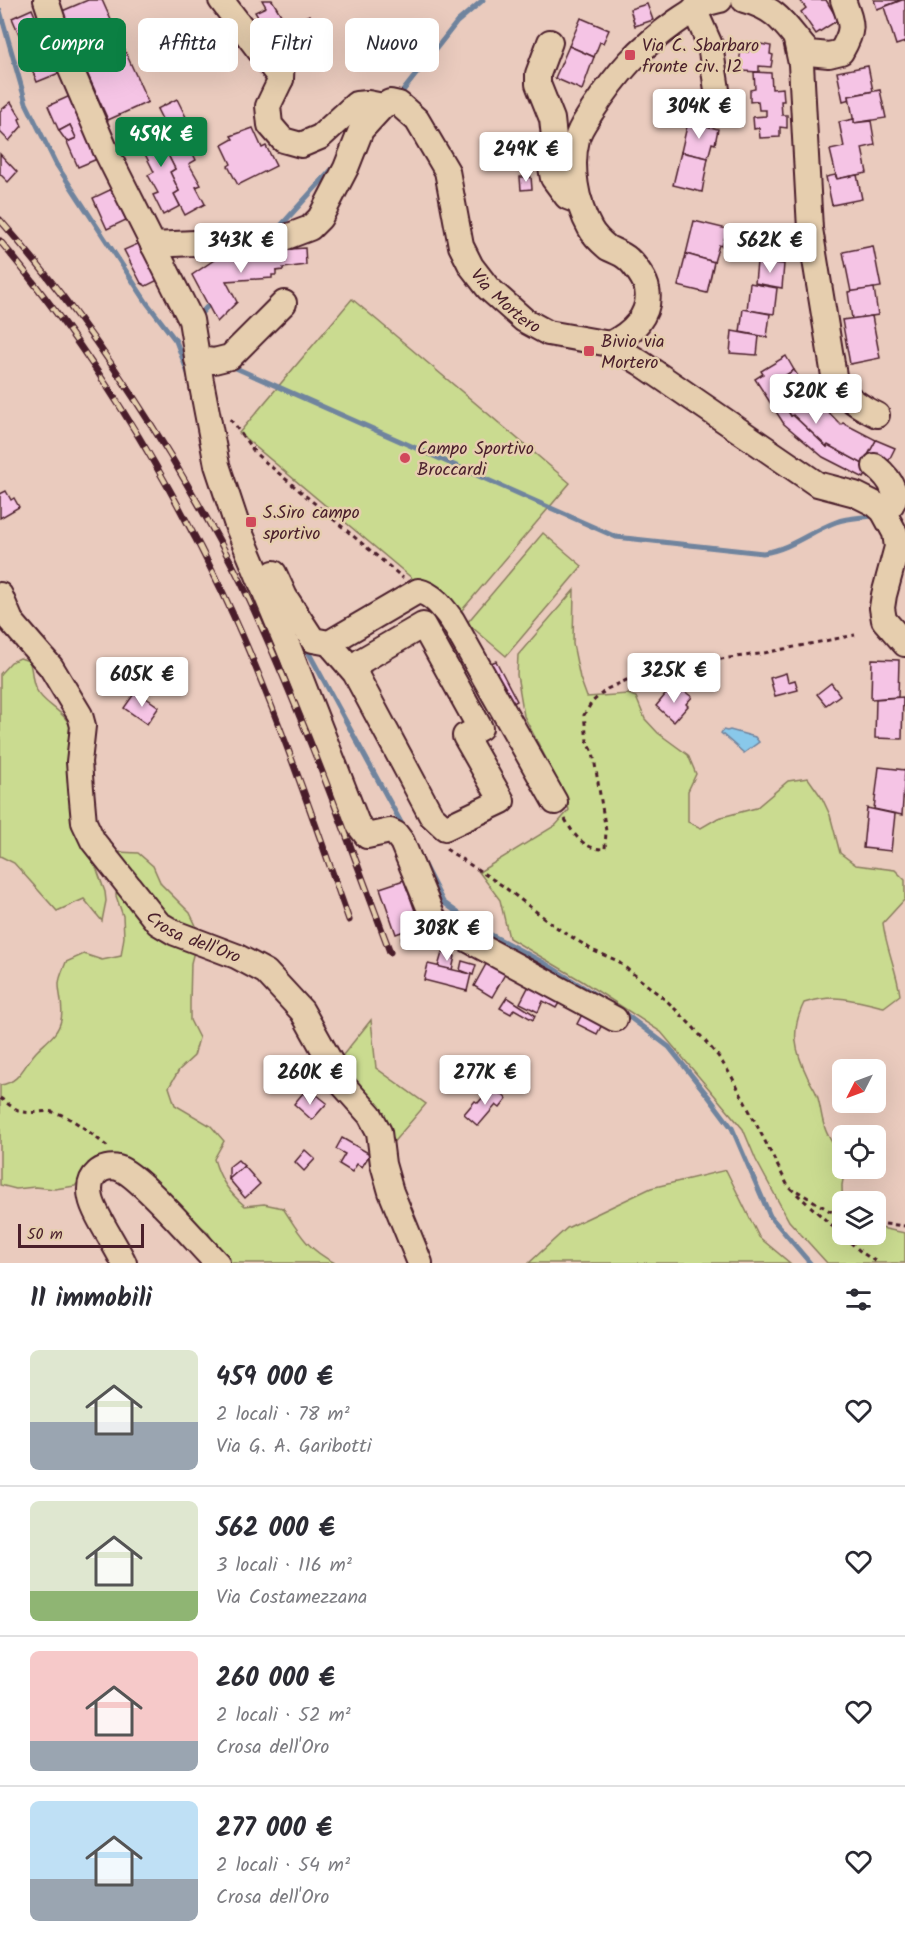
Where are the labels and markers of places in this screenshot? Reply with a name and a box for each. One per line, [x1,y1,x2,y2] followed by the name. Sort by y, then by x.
[642,32,759,82] place label: Via C. Sbarbaro fronte civ. 12
[623,48,637,62] marker: Via C. Sbarbaro fronte civ. 12
[650,89,748,140] pin: 304K €
[112,117,210,168] pin: 459K €
[477,132,575,183] pin: 249K €
[192,223,290,274] pin: 343K €
[721,223,819,274] pin: 562K €
[601,328,664,378] place label: Bivio via Mortero
[582,344,596,358] marker: Bivio via Mortero
[767,374,865,425] pin: 520K €
[417,435,534,485] place label: Campo Sportivo Broccardi
[398,451,412,465] marker: Campo Sportivo Broccardi
[263,499,360,549] place label: S.Siro campo sportivo
[244,515,258,529] marker: S.Siro campo sportivo
[625,653,723,704] pin: 325K €
[93,657,191,708] pin: 605K €
[398,911,496,962] pin: 308K €
[261,1055,359,1106] pin: 260K €
[436,1055,534,1106] pin: 277K €

